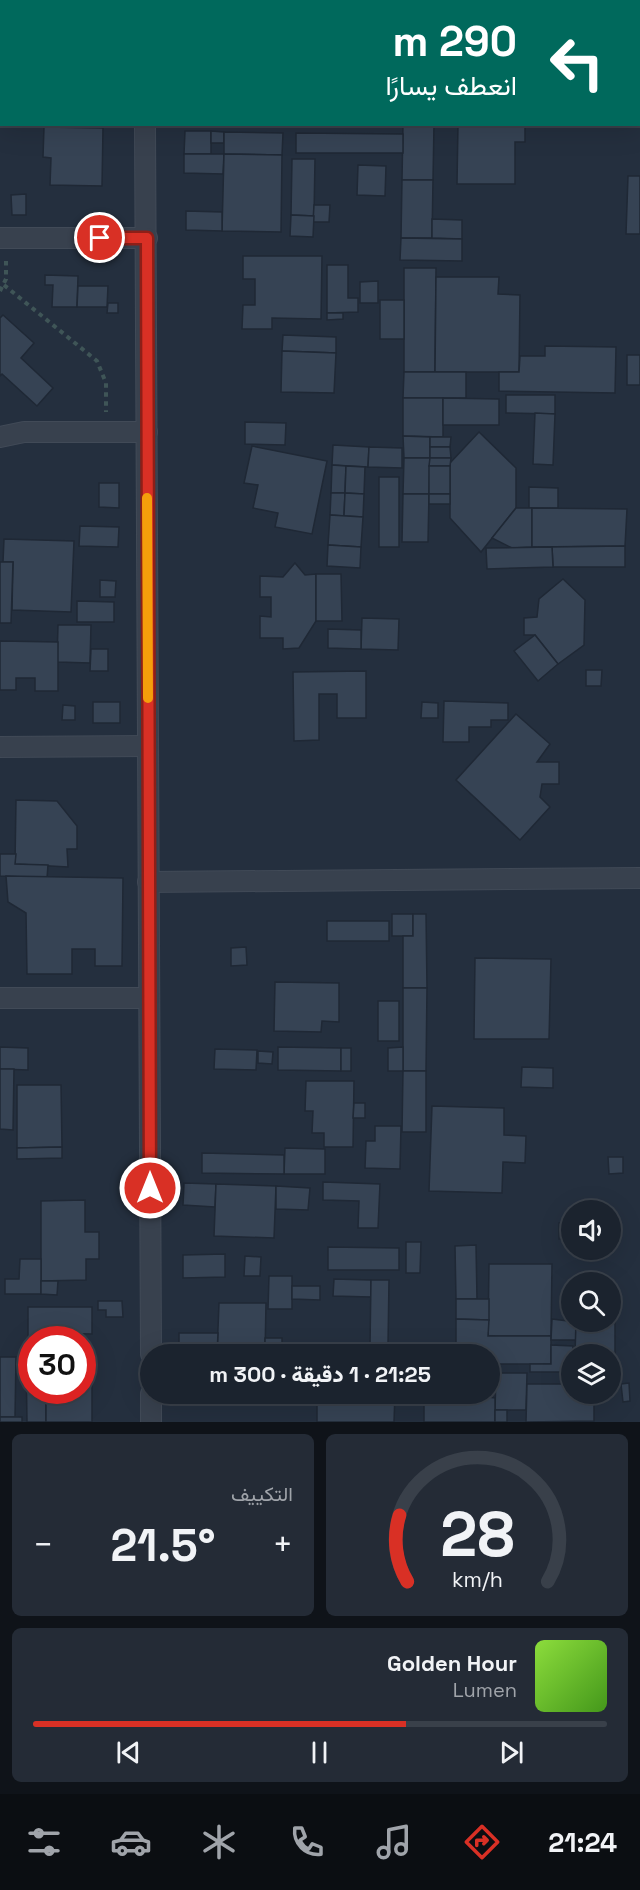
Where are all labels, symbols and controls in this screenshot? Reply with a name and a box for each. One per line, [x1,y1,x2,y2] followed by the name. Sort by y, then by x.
[393,15,517,68] text: 290 m
[538,24,616,102] icon: left
[385,68,517,103] text: انعطف يسارًا
[74,212,125,263] pin
[83,221,116,254] icon: arrive
[118,1156,182,1220] position arrow
[561,1200,621,1404] map controls
[561,1200,621,1260] button: sound
[561,1272,621,1332] button: search
[18,1326,96,1404] speed limit sign: 30
[561,1344,621,1404] button: layers
[209,1360,431,1388] text: 21:25 · 1 دقيقة · 300 m
[231,1481,293,1507] text: التكييف
[440,1495,514,1574] text: 28
[110,1517,216,1574] text: 21.5°
[33,1524,53,1566] text: −
[273,1524,293,1566] text: +
[451,1566,503,1593] text: km/h
[387,1649,517,1677] text: Golden Hour
[453,1677,517,1703] text: Lumen
[112,1736,145,1769] icon: previous
[303,1736,336,1769] icon: pause
[495,1736,528,1769] icon: next
[23,1821,65,1863] icon: filters
[110,1821,152,1863] icon: car
[198,1821,240,1863] icon: climate
[286,1821,328,1863] icon: phone
[373,1821,415,1863] icon: music
[461,1821,503,1863] icon: directions
[548,1825,617,1860] text: 21:24

